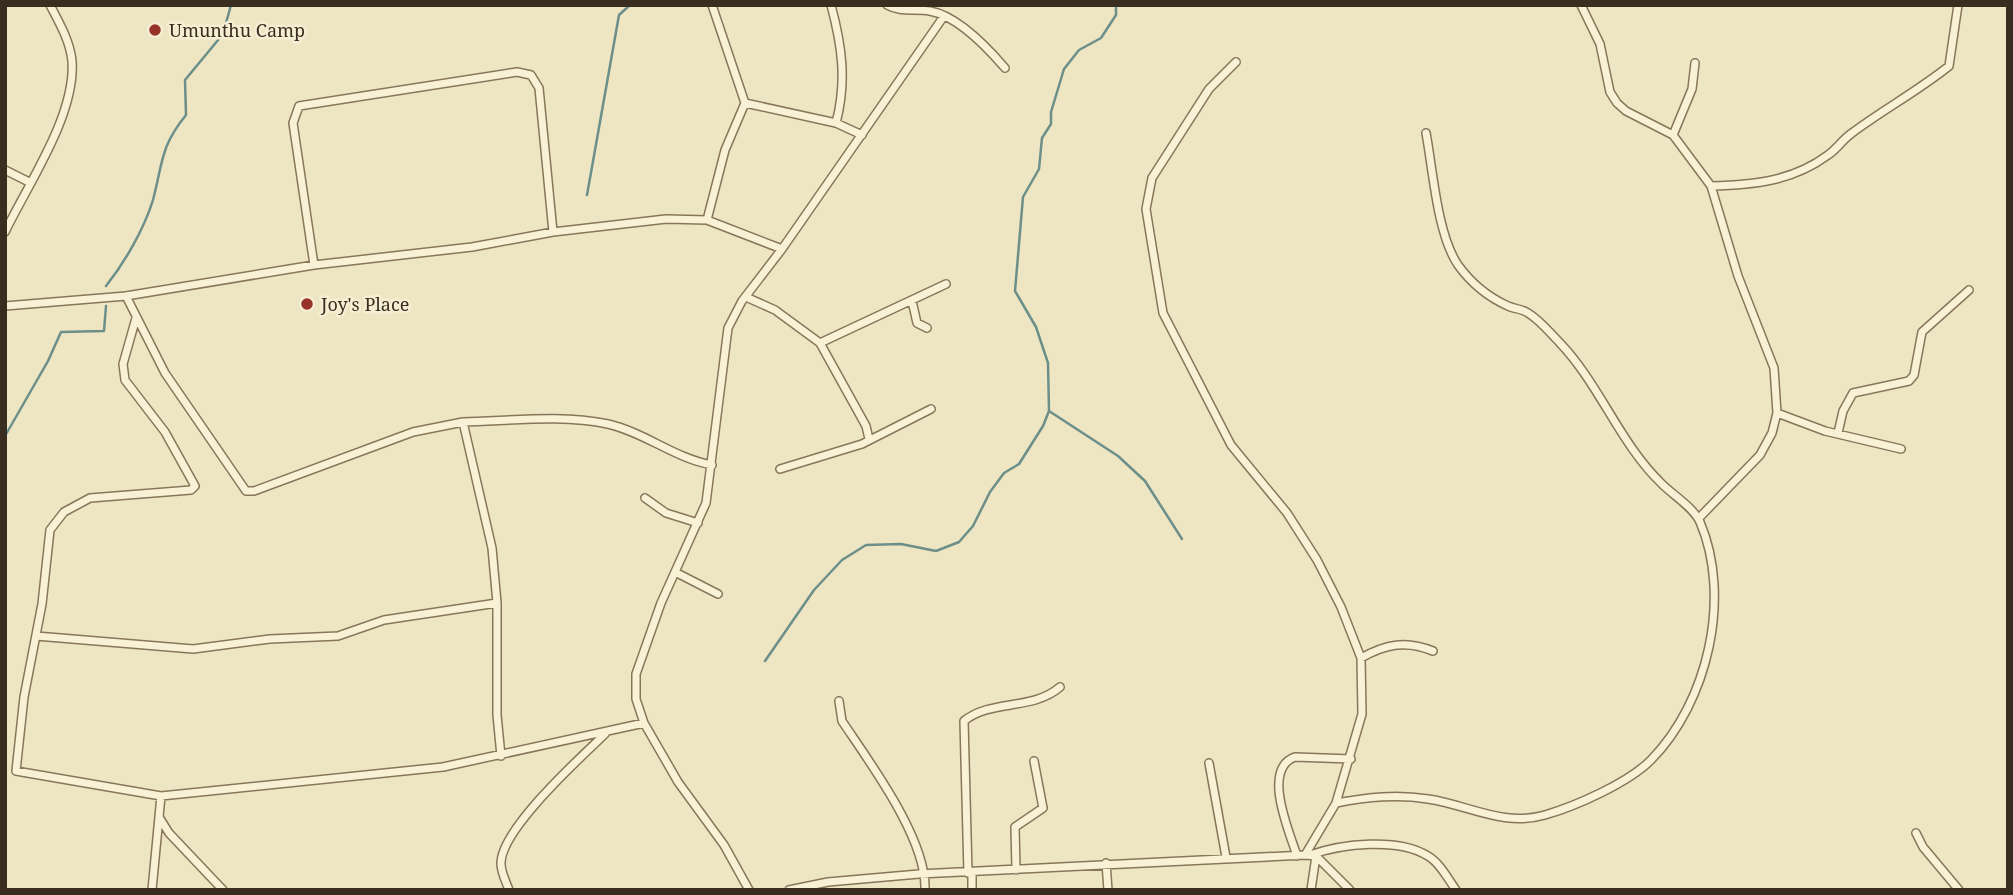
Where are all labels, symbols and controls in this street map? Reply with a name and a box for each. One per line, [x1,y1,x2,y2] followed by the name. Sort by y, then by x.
[169,18,305,42] place label: Umunthu Camp
[147,22,163,38] marker: Umunthu Camp
[320,292,409,316] place label: Joy's Place
[299,296,315,312] marker: Joy's Place

